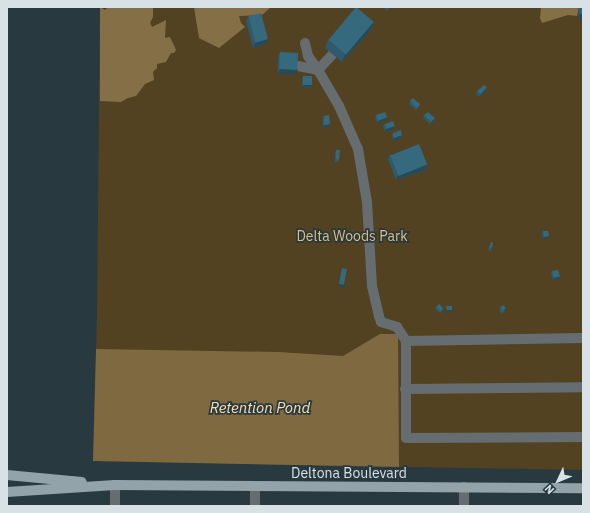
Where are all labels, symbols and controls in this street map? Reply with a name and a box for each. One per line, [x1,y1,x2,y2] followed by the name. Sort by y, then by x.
[296,228,408,244] park label: Delta Woods Park
[210,399,310,417] water label: Retention Pond
[538,461,578,501] north arrow
[291,465,407,481] street label: Deltona Boulevard
[542,482,557,497] text: N

